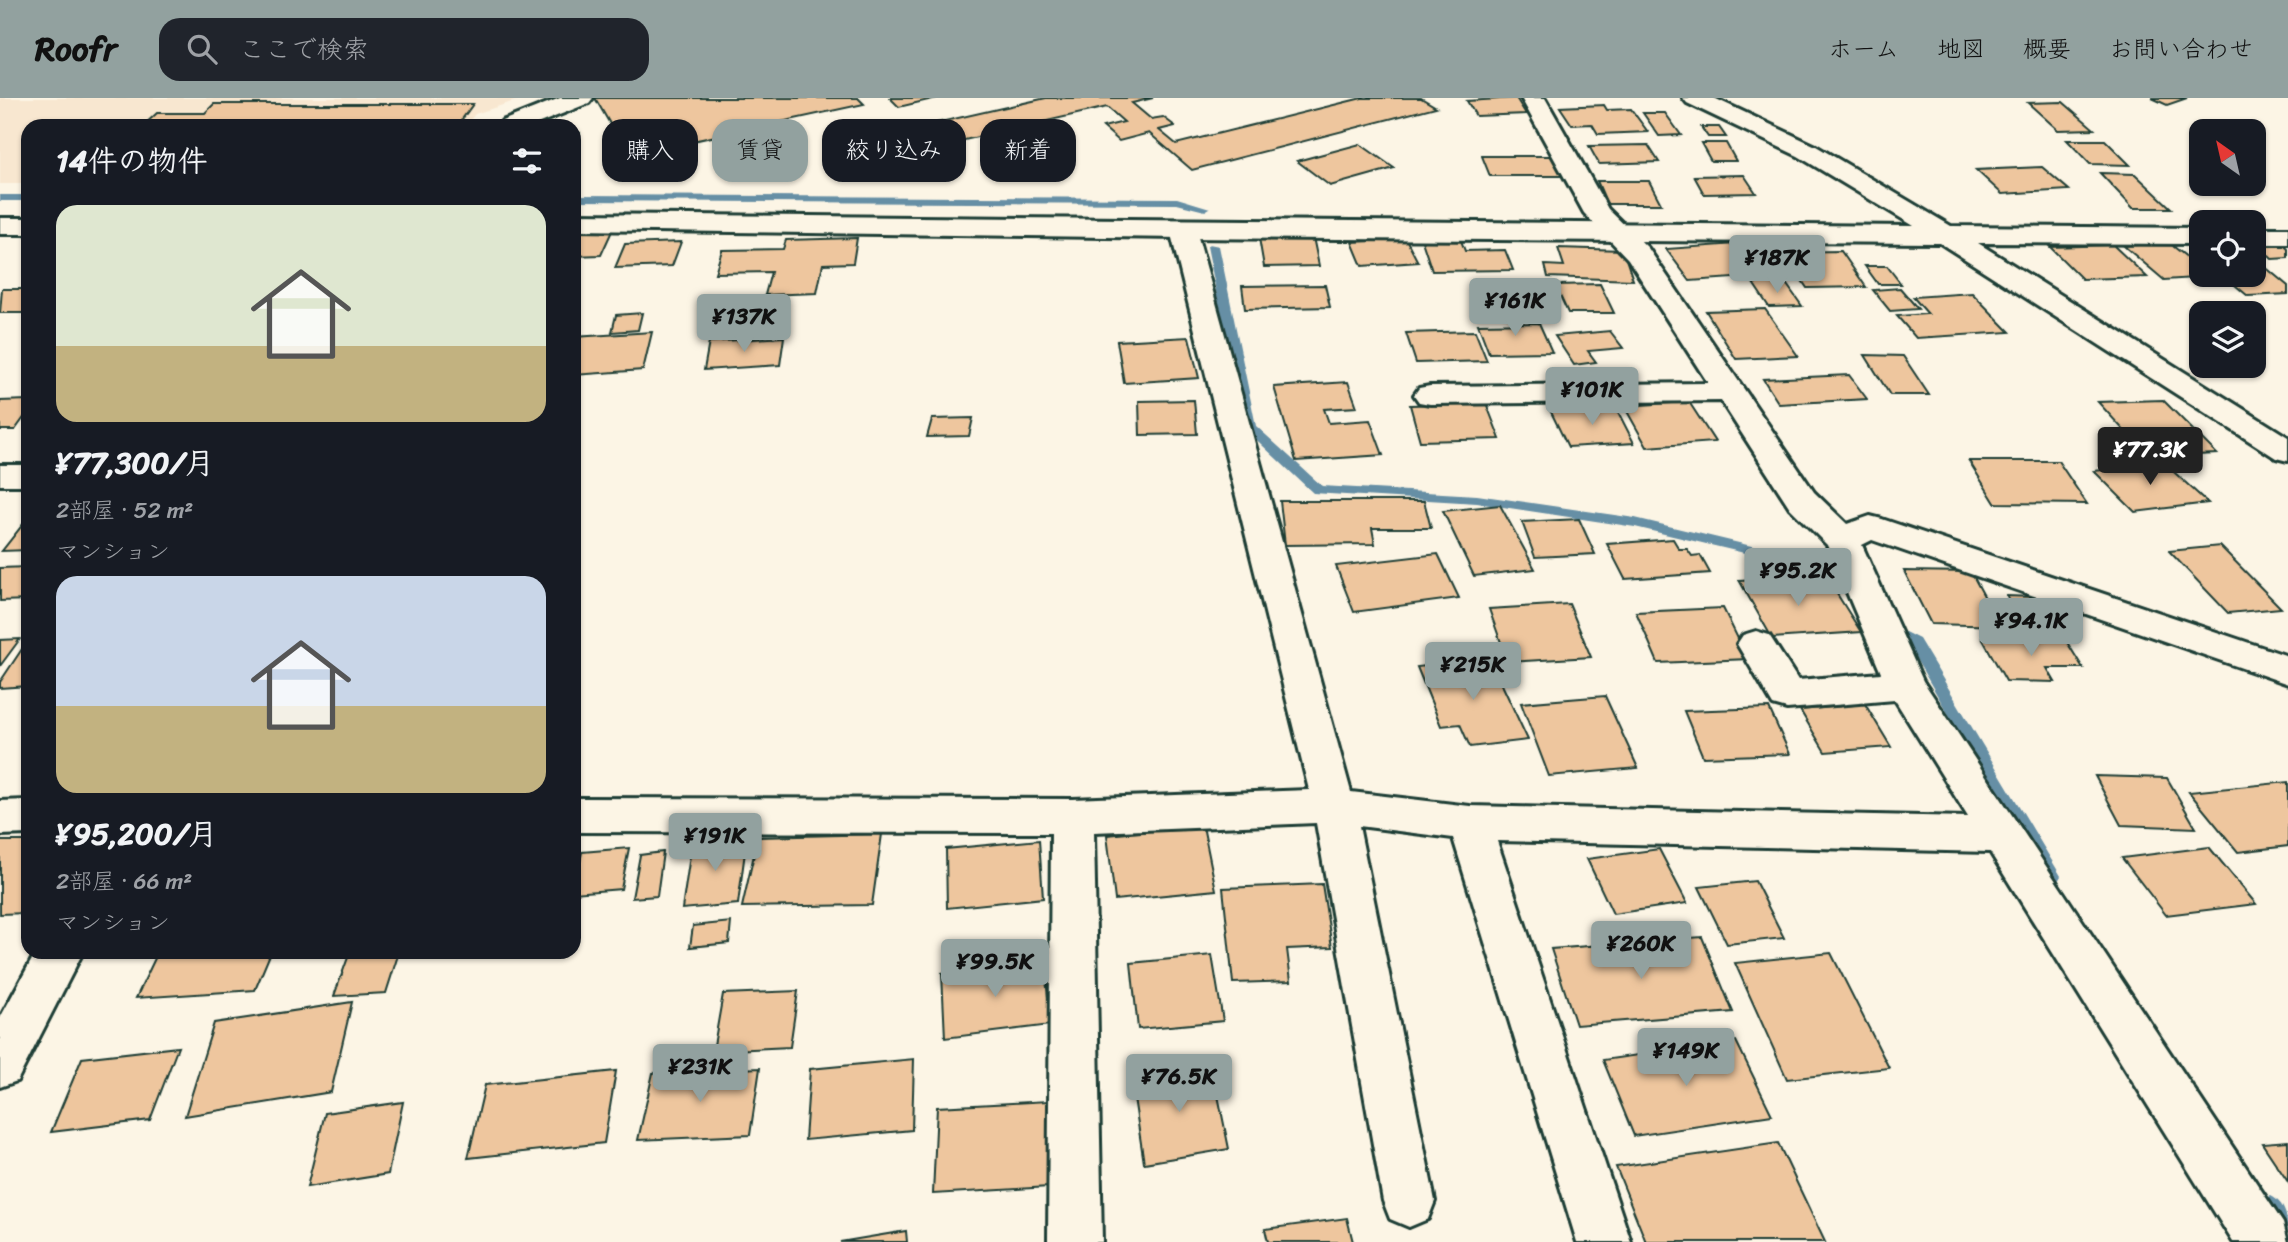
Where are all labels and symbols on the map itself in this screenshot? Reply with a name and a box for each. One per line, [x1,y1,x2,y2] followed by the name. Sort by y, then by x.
[2189,119,2266,196] north arrow
[1728,236,1826,295] pin: ¥187K
[1466,278,1564,338] pin: ¥161K
[695,294,793,354] pin: ¥137K
[1543,368,1641,427] pin: ¥101K
[2093,428,2207,487] pin: ¥77.3K
[1741,548,1855,608] pin: ¥95.2K
[1974,598,2088,658] pin: ¥94.1K
[1424,642,1522,702] pin: ¥215K
[666,814,764,873] pin: ¥191K
[1592,922,1690,981] pin: ¥260K
[938,940,1052,999] pin: ¥99.5K
[1637,1028,1735,1088] pin: ¥149K
[651,1044,749,1104] pin: ¥231K
[1122,1054,1236,1114] pin: ¥76.5K

